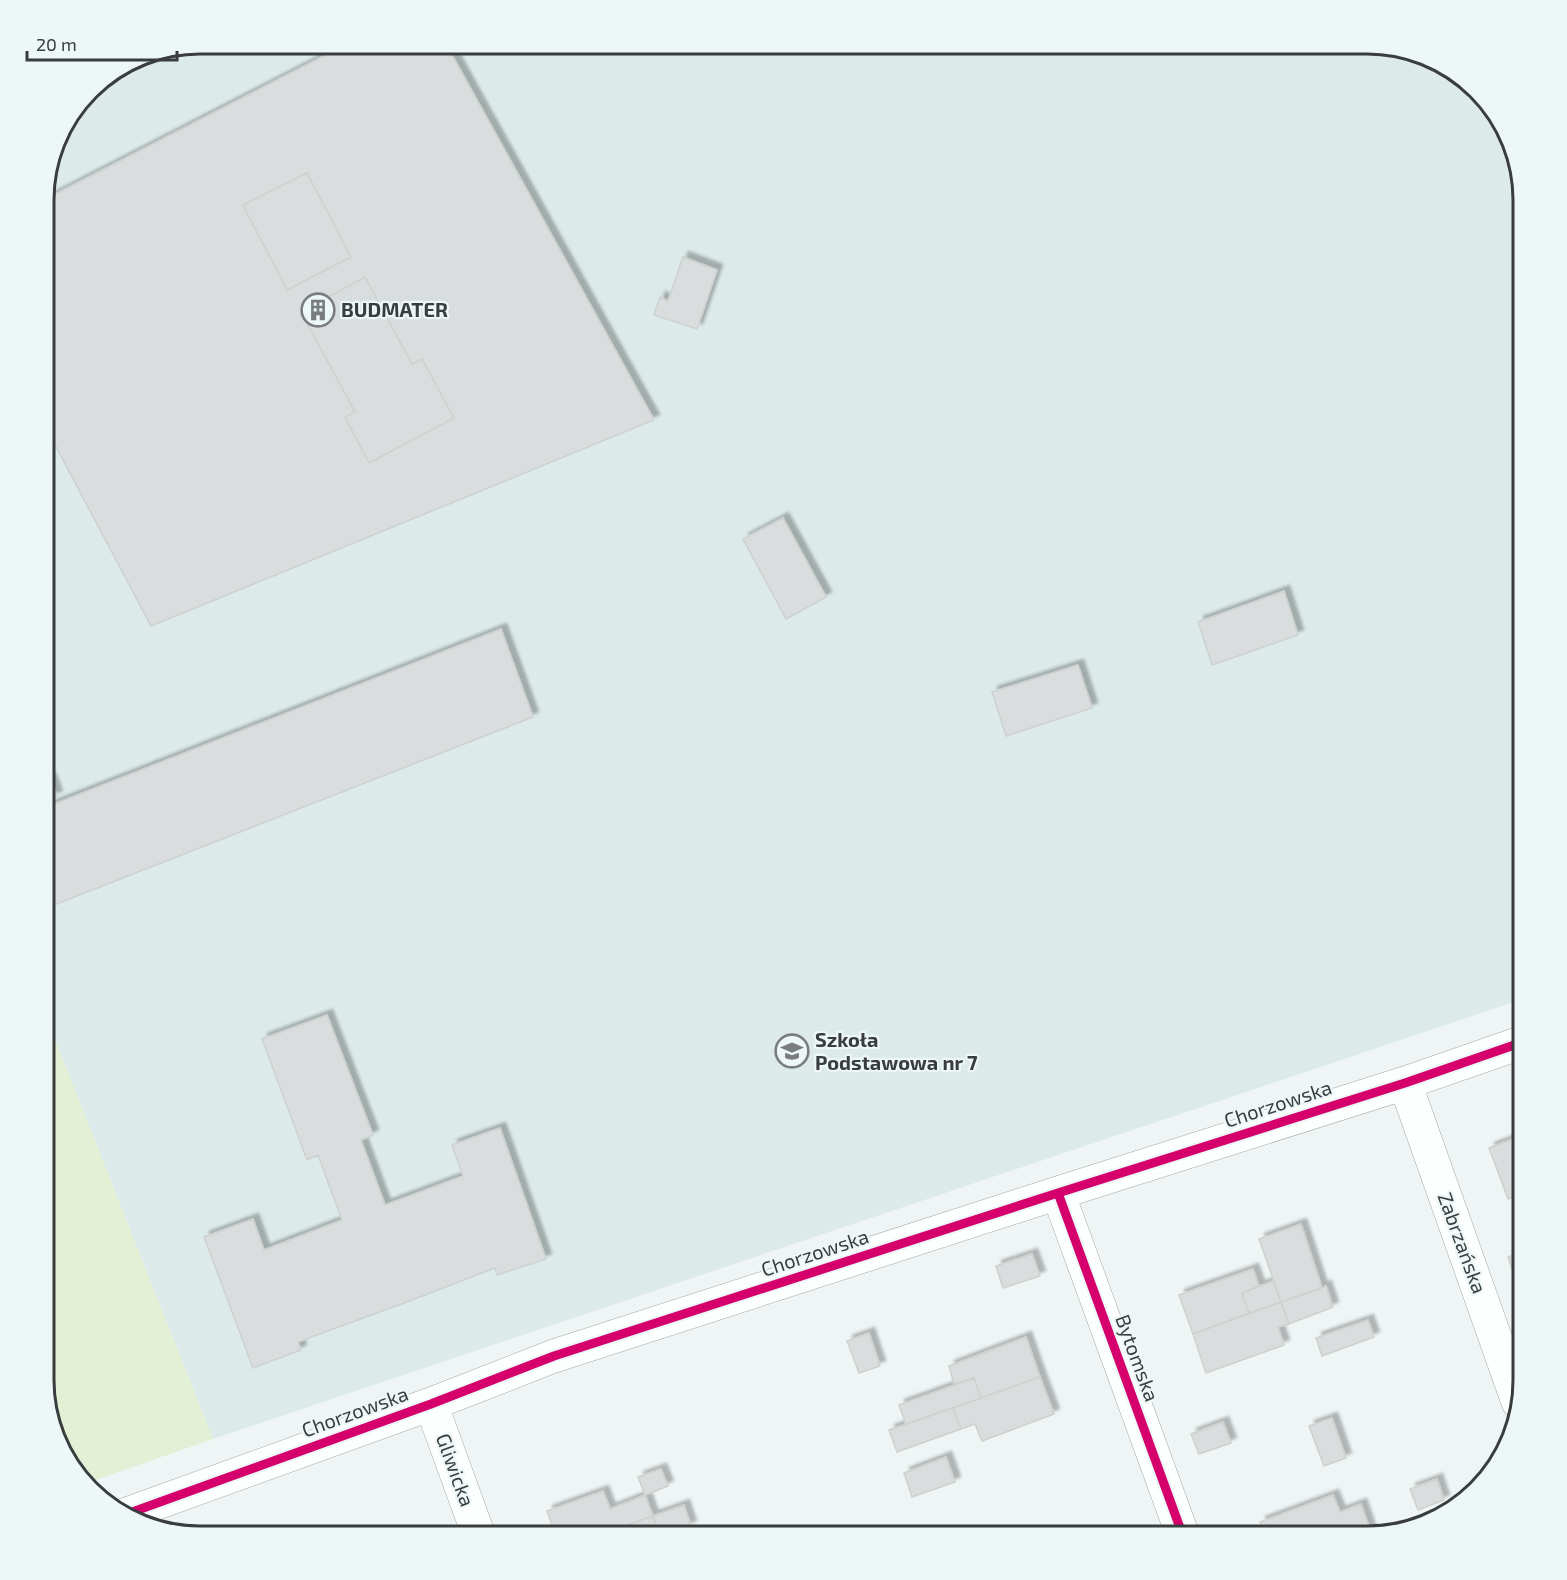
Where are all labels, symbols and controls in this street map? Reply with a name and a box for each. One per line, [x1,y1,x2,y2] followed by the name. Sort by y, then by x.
[27,24,177,62] scale bar
[36,33,77,55] text: 20 m
[300,292,336,328] building icon: BUDMATER
[341,297,448,321] place label: BUDMATER
[815,1027,978,1074] place label: Szkoła Podstawowa nr 7
[774,1033,810,1069] school or university icon: Szkoła Podstawowa nr 7
[1221,1074,1335,1132] street label: Chorzowska
[1434,1189,1492,1296] street label: Zabrzańska
[758,1223,872,1281] street label: Chorzowska
[1111,1311,1165,1404] street label: Bytomska
[298,1381,411,1441] street label: Chorzowska
[432,1430,480,1509] street label: Gliwicka

